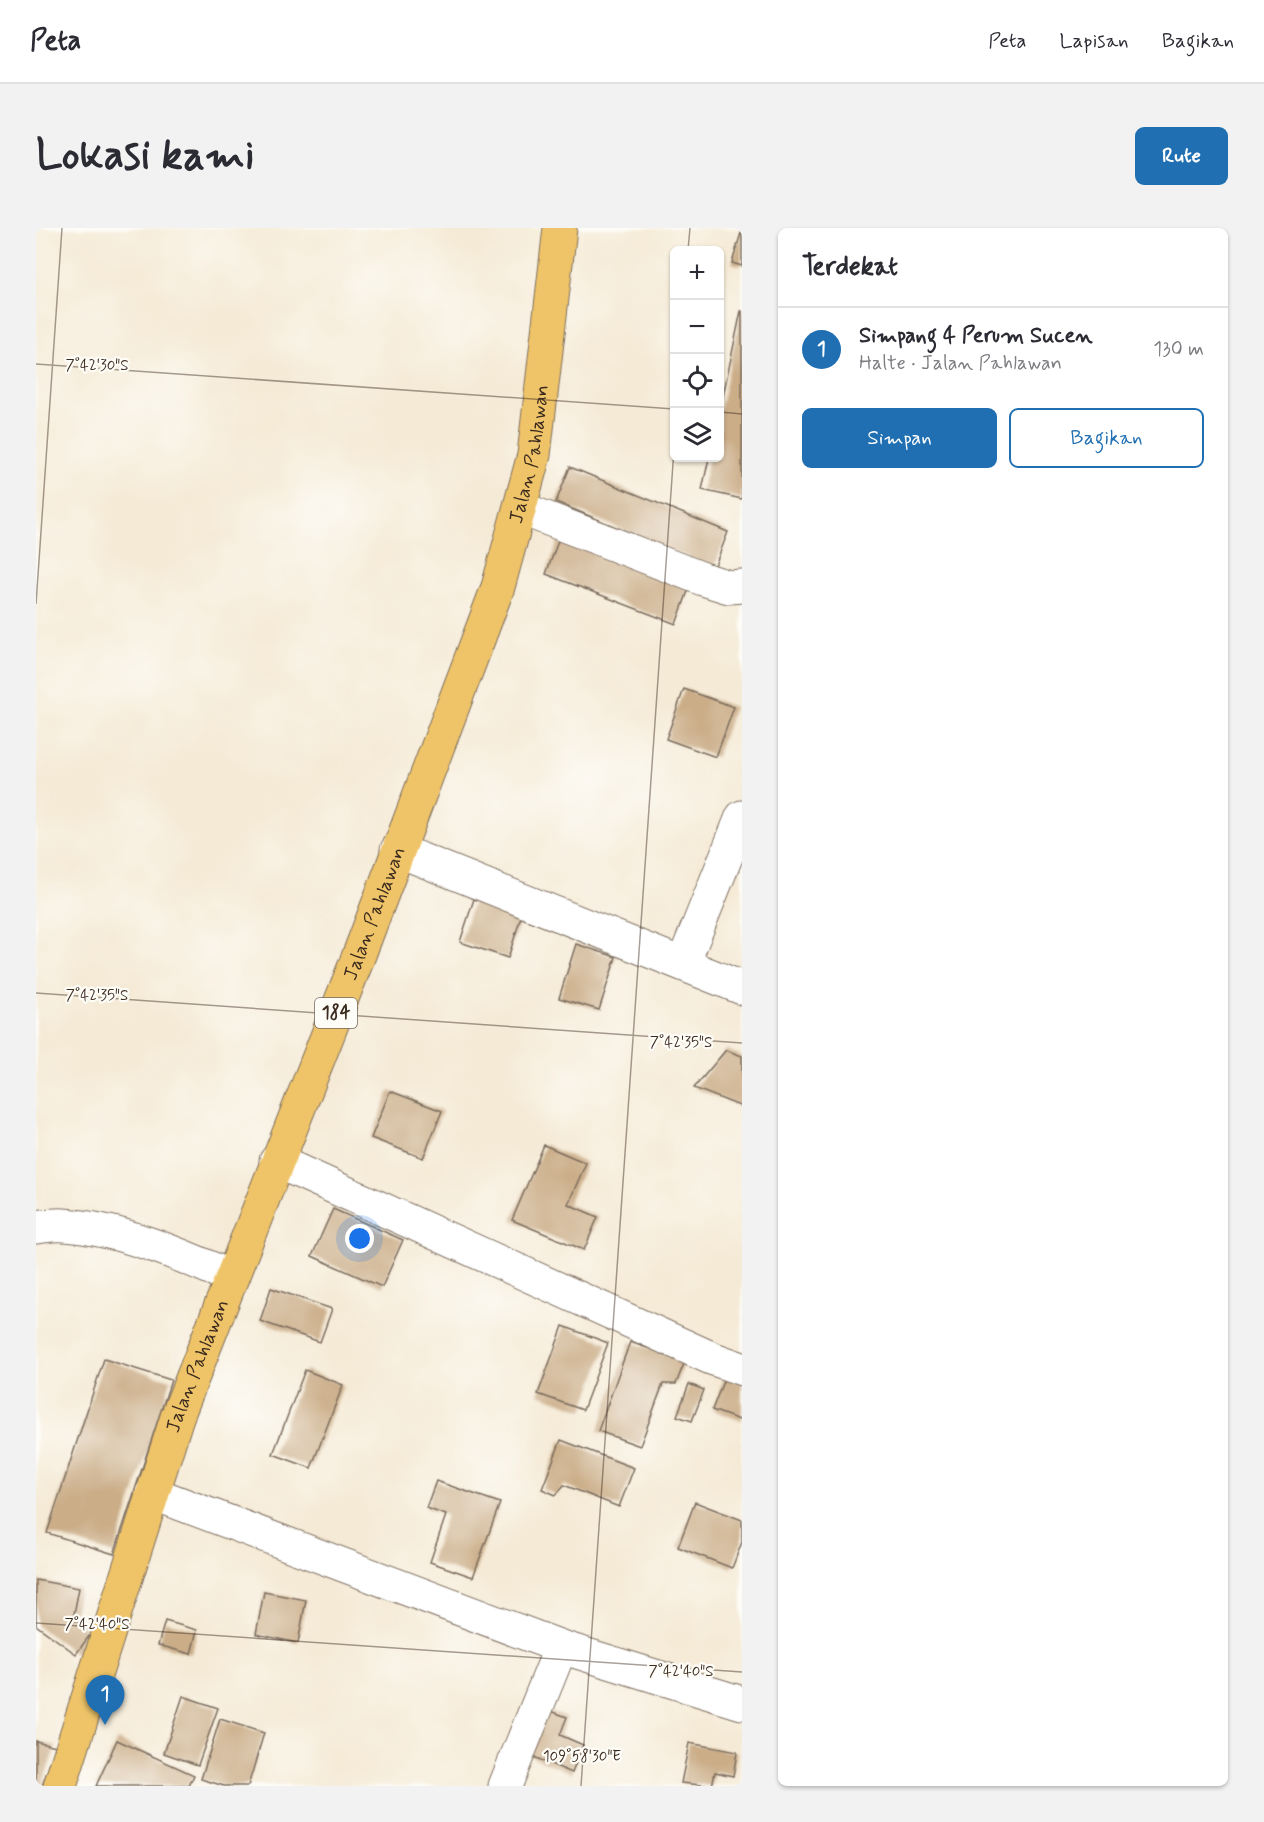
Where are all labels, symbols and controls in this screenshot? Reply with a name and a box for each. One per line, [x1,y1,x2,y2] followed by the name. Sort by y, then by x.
[30,23,81,60] text: Peta
[988,27,1027,55] text: Peta
[1060,27,1129,55] text: Lapisan
[1162,27,1234,55] text: Bagikan
[1135,127,1228,185] button: Rute
[36,129,255,184] text: Lokasi kami
[670,246,724,462] map controls
[670,246,724,300] button: +
[802,250,898,284] text: Terdekat
[670,300,724,354] button: −
[859,322,1093,350] text: Simpang 4 Perum Sucen
[817,336,826,363] text: 1
[1153,336,1204,363] text: 130 m
[859,350,1062,377] text: Halte · Jalan Pahlawan
[670,354,724,408] button: locate
[65,356,129,376] text: 7°42'30"S
[502,383,555,526] street label: Jalan Pahlawan
[670,408,724,462] button: layers
[802,408,997,468] button: Simpan
[1009,408,1204,468] button: Bagikan
[337,843,412,984] street label: Jalan Pahlawan
[66,986,128,1006] text: 7°42'35"S
[315,998,357,1028] road number: 184
[650,1033,712,1053] text: 7°42'35"S
[345,1224,374,1253] your location
[159,1295,236,1436] street label: Jalan Pahlawan
[64,1615,130,1635] text: 7°42'40"S
[648,1662,714,1682] text: 7°42'40"S
[86,1676,124,1725] pin: 1
[543,1747,621,1767] text: 109°58'30"E

